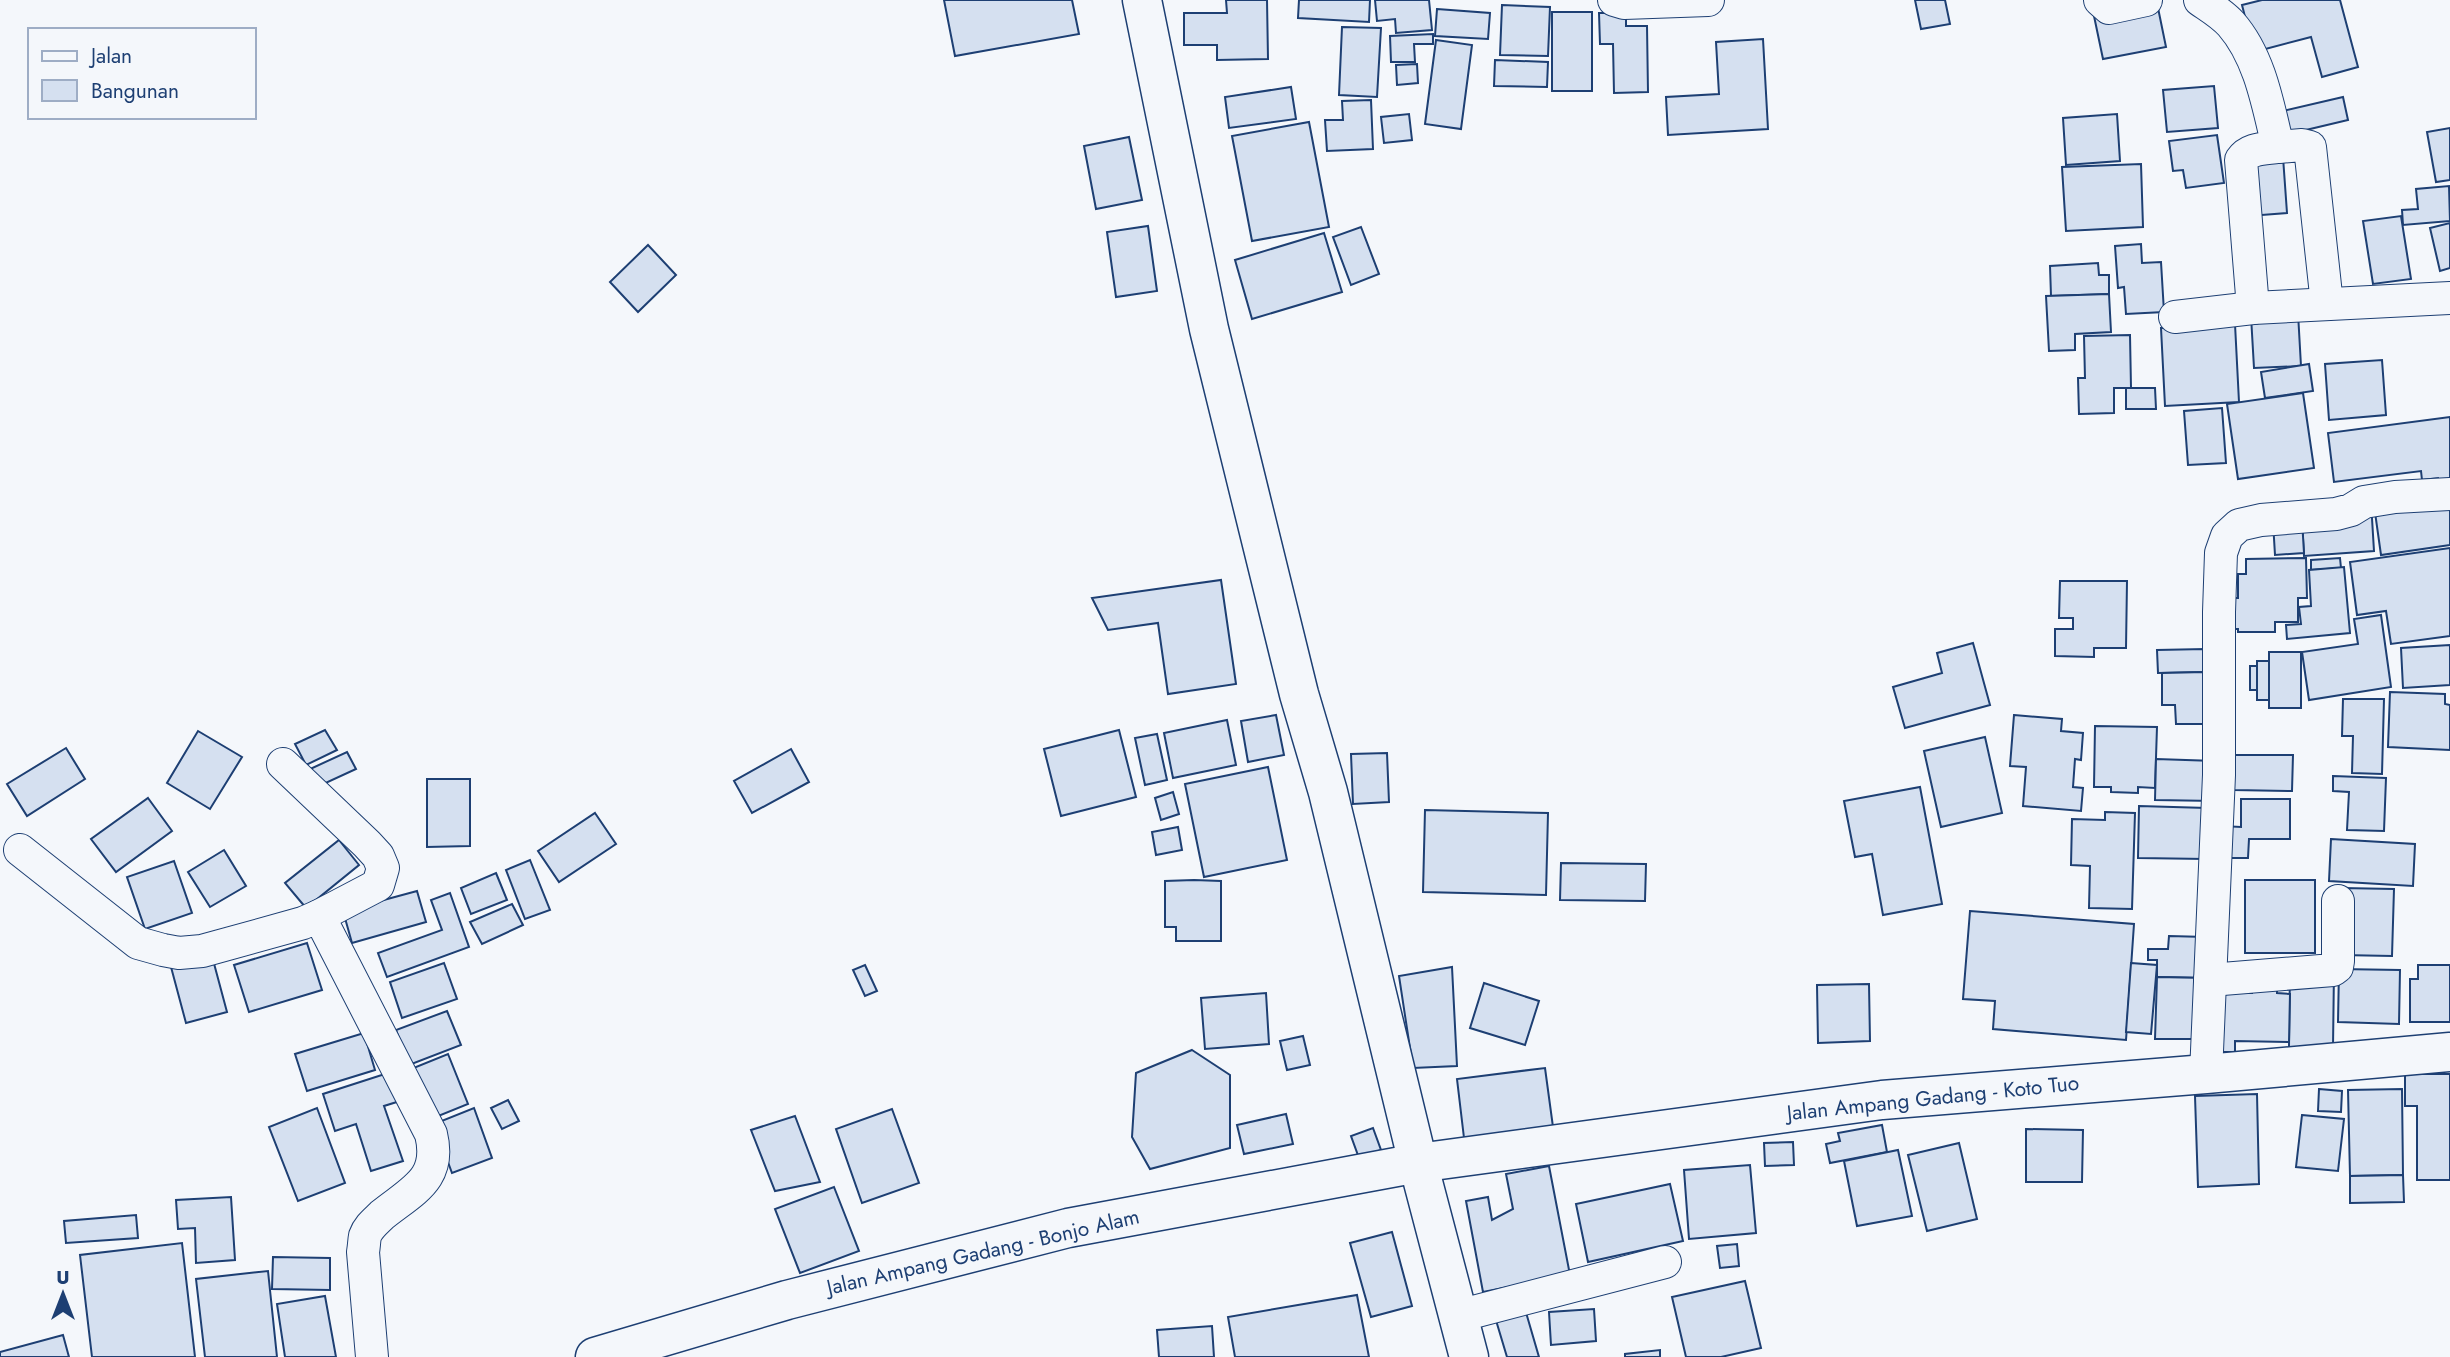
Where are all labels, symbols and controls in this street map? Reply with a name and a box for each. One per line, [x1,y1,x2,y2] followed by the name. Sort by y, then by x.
[28,28,256,119] legend
[88,41,132,71] text: Jalan
[91,76,179,106] text: Bangunan
[1782,1068,2081,1129] street label: Jalan Ampang Gadang - Koto Tuo
[821,1201,1142,1303] street label: Jalan Ampang Gadang - Bonjo Alam
[28,1259,98,1329] north arrow
[56,1264,70,1291] text: U

